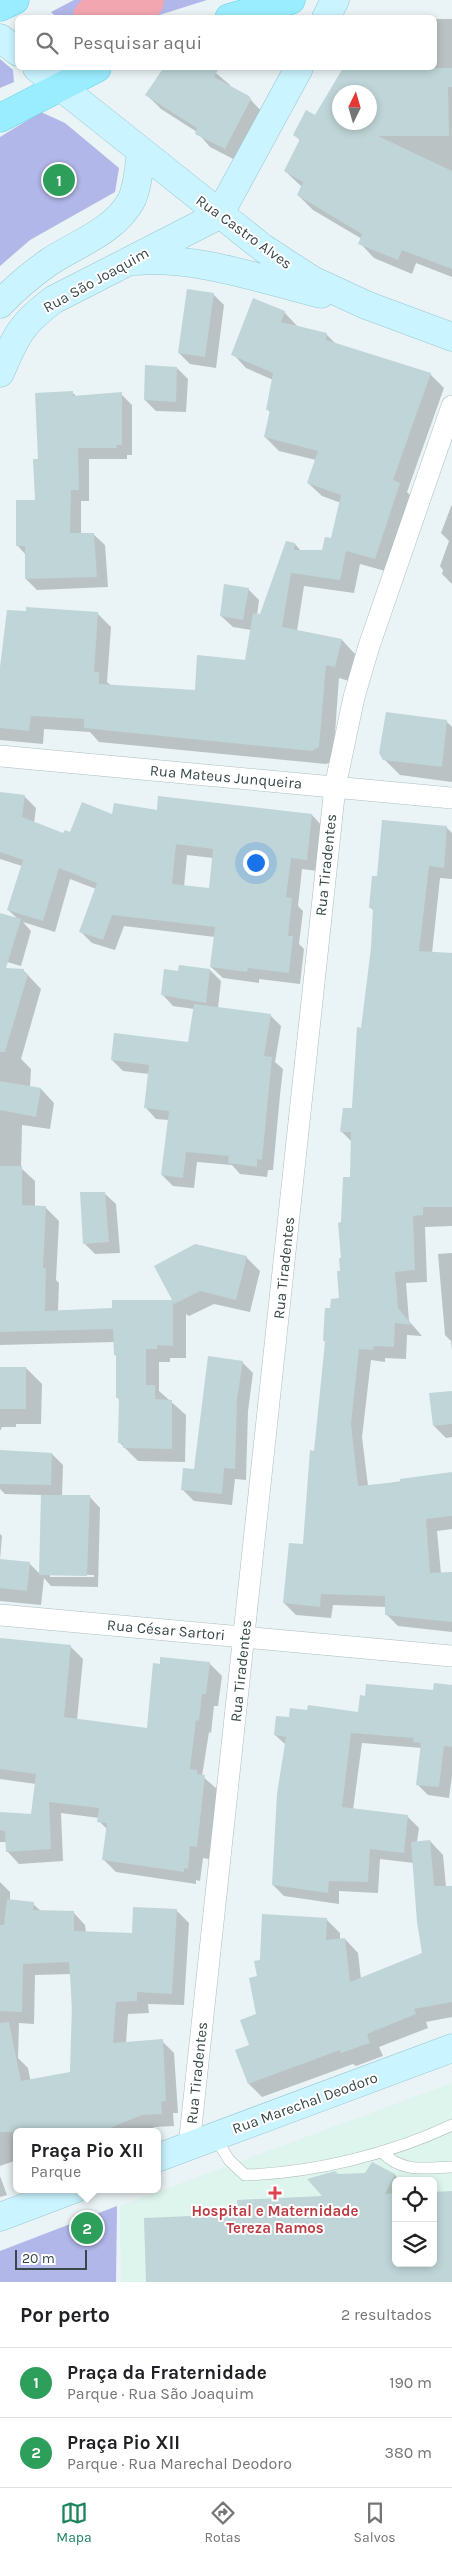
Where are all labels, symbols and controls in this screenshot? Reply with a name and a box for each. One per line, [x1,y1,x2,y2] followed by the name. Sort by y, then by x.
[15,15,437,70] search box
[33,29,61,57] icon: search
[73,32,202,54] text: Pesquisar aqui
[332,85,377,130] north arrow
[43,161,75,199] pin: 1
[193,191,295,273] street label: Rua Castro Alves
[40,244,152,316] street label: Rua São Joaquim
[149,761,303,793] street label: Rua Mateus Junqueira
[312,813,340,917] street label: Rua Tiradentes
[243,850,269,876] your location
[270,1216,298,1320] street label: Rua Tiradentes
[106,1616,226,1644] street label: Rua César Sartori
[227,1619,255,1723] street label: Rua Tiradentes
[183,2021,211,2125] street label: Rua Tiradentes
[230,2068,380,2138] street label: Rua Marechal Deodoro
[13,2128,161,2193] popup
[31,2140,143,2162] text: Praça Pio XII
[31,2162,81,2181] text: Parque
[392,2177,437,2267] map controls
[392,2177,437,2222] button: locate
[268,2186,282,2200] marker: Hospital e Maternidade Tereza Ramos
[192,2202,359,2237] place label: Hospital e Maternidade Tereza Ramos
[71,2209,103,2247] pin: 2
[392,2222,437,2267] button: layers
[15,2247,88,2270] scale bar
[22,2250,55,2267] text: 20 m
[20,2303,110,2327] text: Por perto
[341,2305,432,2324] text: 2 resultados
[67,2362,267,2384] text: Praça da Fraternidade
[33,2373,39,2392] text: 1
[389,2373,432,2392] text: 190 m
[67,2384,254,2403] text: Parque · Rua São Joaquim
[67,2432,180,2454] text: Praça Pio XII
[31,2443,41,2462] text: 2
[384,2443,432,2462] text: 380 m
[67,2454,292,2473] text: Parque · Rua Marechal Deodoro
[56,2499,92,2546] tab: Mapa
[204,2499,241,2546] tab: Rotas
[354,2499,396,2546] tab: Salvos

